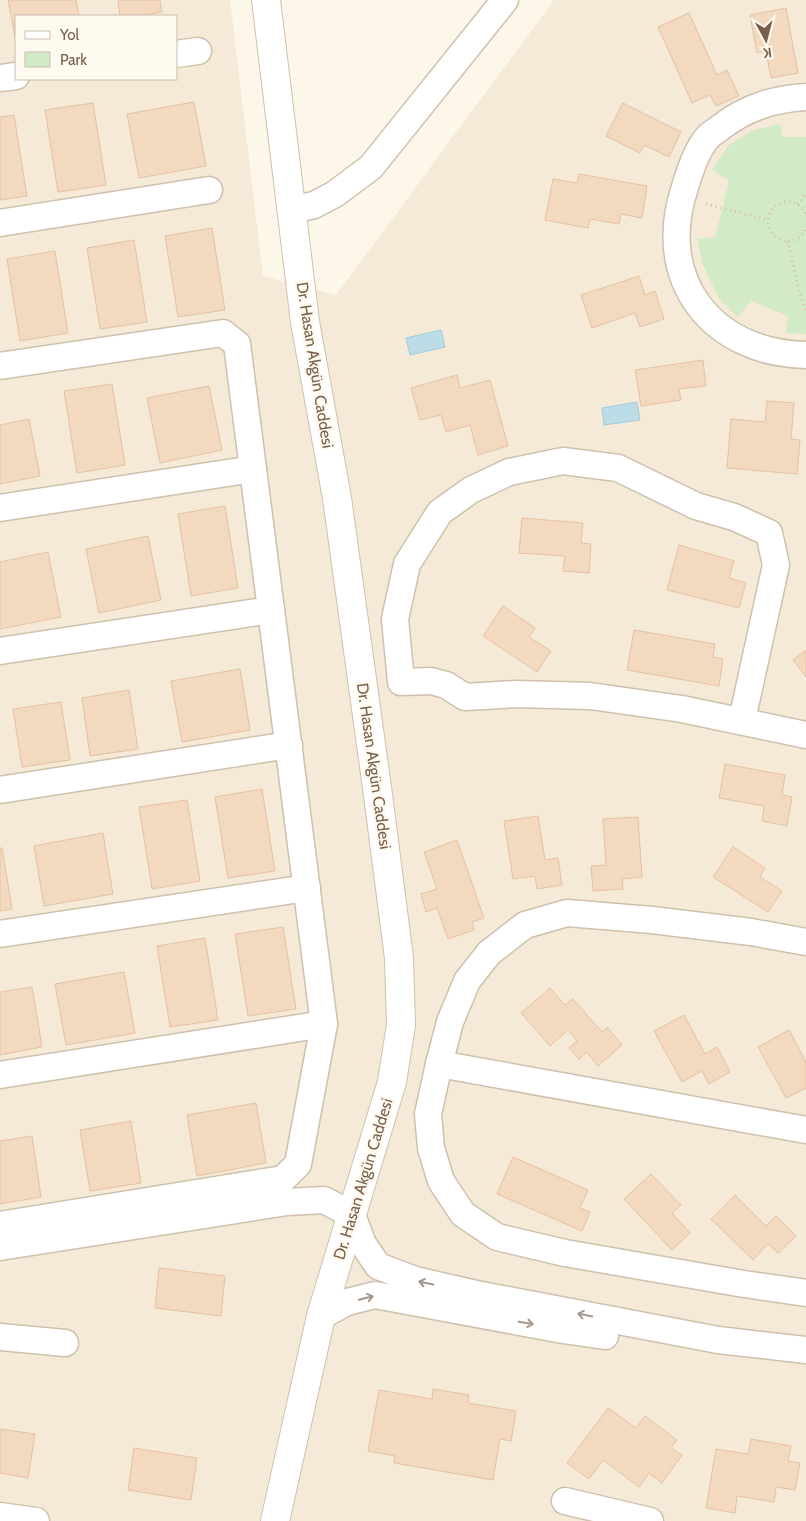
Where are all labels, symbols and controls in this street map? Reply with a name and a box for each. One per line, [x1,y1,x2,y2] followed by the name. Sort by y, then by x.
[15,15,178,80] legend
[741,15,791,65] north arrow
[59,26,79,44] text: Yol
[762,43,773,62] text: K
[60,51,87,69] text: Park
[292,281,338,449] street label: Dr. Hasan Akgün Caddesi
[353,682,395,850] street label: Dr. Hasan Akgün Caddesi
[329,1096,397,1262] street label: Dr. Hasan Akgün Caddesi
[418,1278,434,1287] one-way arrow
[358,1293,374,1302] one-way arrow
[578,1309,594,1319] one-way arrow
[518,1319,534,1328] one-way arrow

